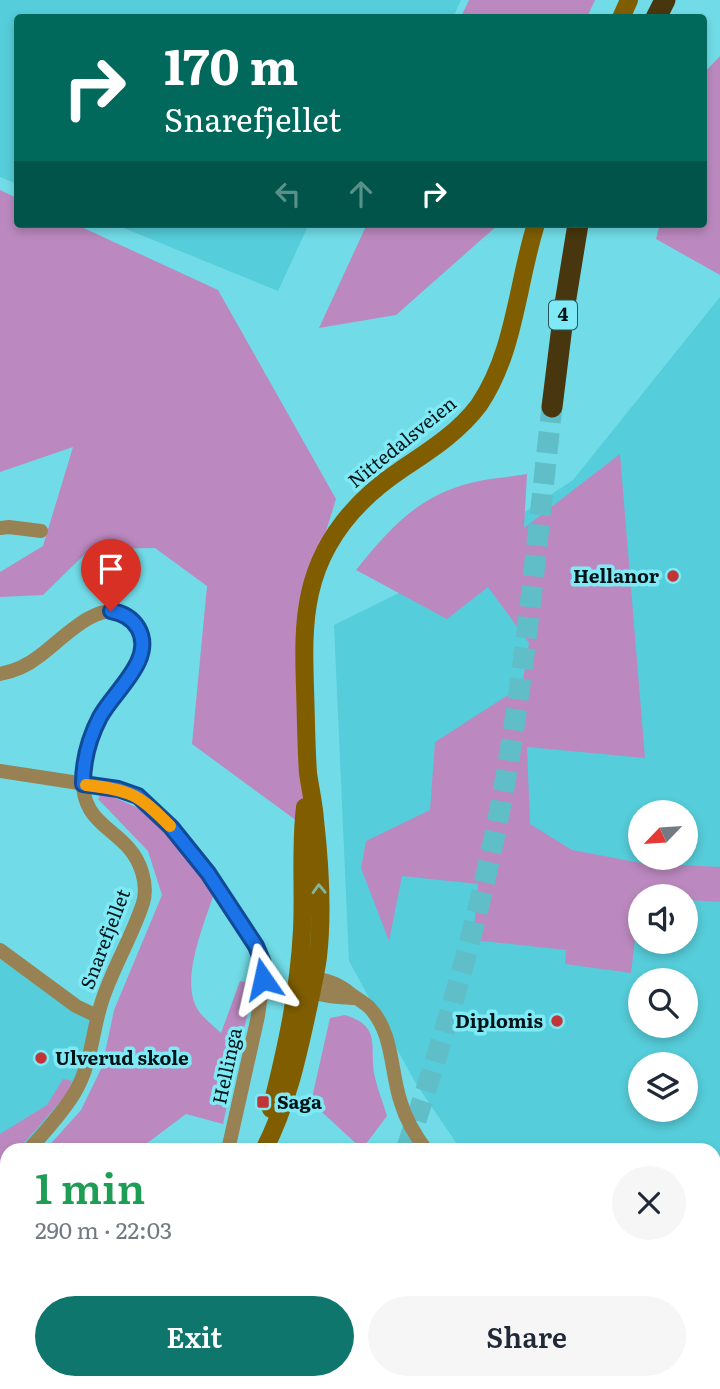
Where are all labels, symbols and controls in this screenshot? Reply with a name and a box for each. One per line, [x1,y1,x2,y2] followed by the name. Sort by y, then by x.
[164,27,298,100] text: 170 m
[49,42,140,133] icon: right
[164,94,341,142] text: Snarefjellet
[269,175,307,213] icon: left
[342,175,380,213] icon: ahead
[415,175,453,213] icon: right
[549,300,577,330] road number: 4
[341,389,461,494] street label: Nittedalsveien
[81,539,141,611] pin
[92,550,130,588] icon: arrive
[573,561,660,589] place label: Hellanor
[665,568,681,584] marker: Hellanor
[628,800,698,870] north arrow
[628,800,698,1122] map controls
[312,883,327,894] one-way arrow
[72,884,136,993] street label: Snarefjellet
[628,884,698,954] button: sound
[226,942,300,1016] position arrow
[628,968,698,1038] button: search
[455,1006,543,1034] place label: Diplomis
[549,1013,565,1029] marker: Diplomis
[204,1024,248,1107] street label: Hellinga
[55,1043,189,1071] place label: Ulverud skole
[33,1050,49,1066] marker: Ulverud skole
[628,1052,698,1122] button: layers
[277,1087,322,1115] place label: Saga
[255,1094,271,1110] marker: Saga
[35,1155,145,1217] text: 1 min
[612,1166,686,1240] button: close
[35,1212,172,1246] text: 290 m · 22:03
[35,1296,354,1376] button: Exit
[368,1296,686,1376] button: Share

